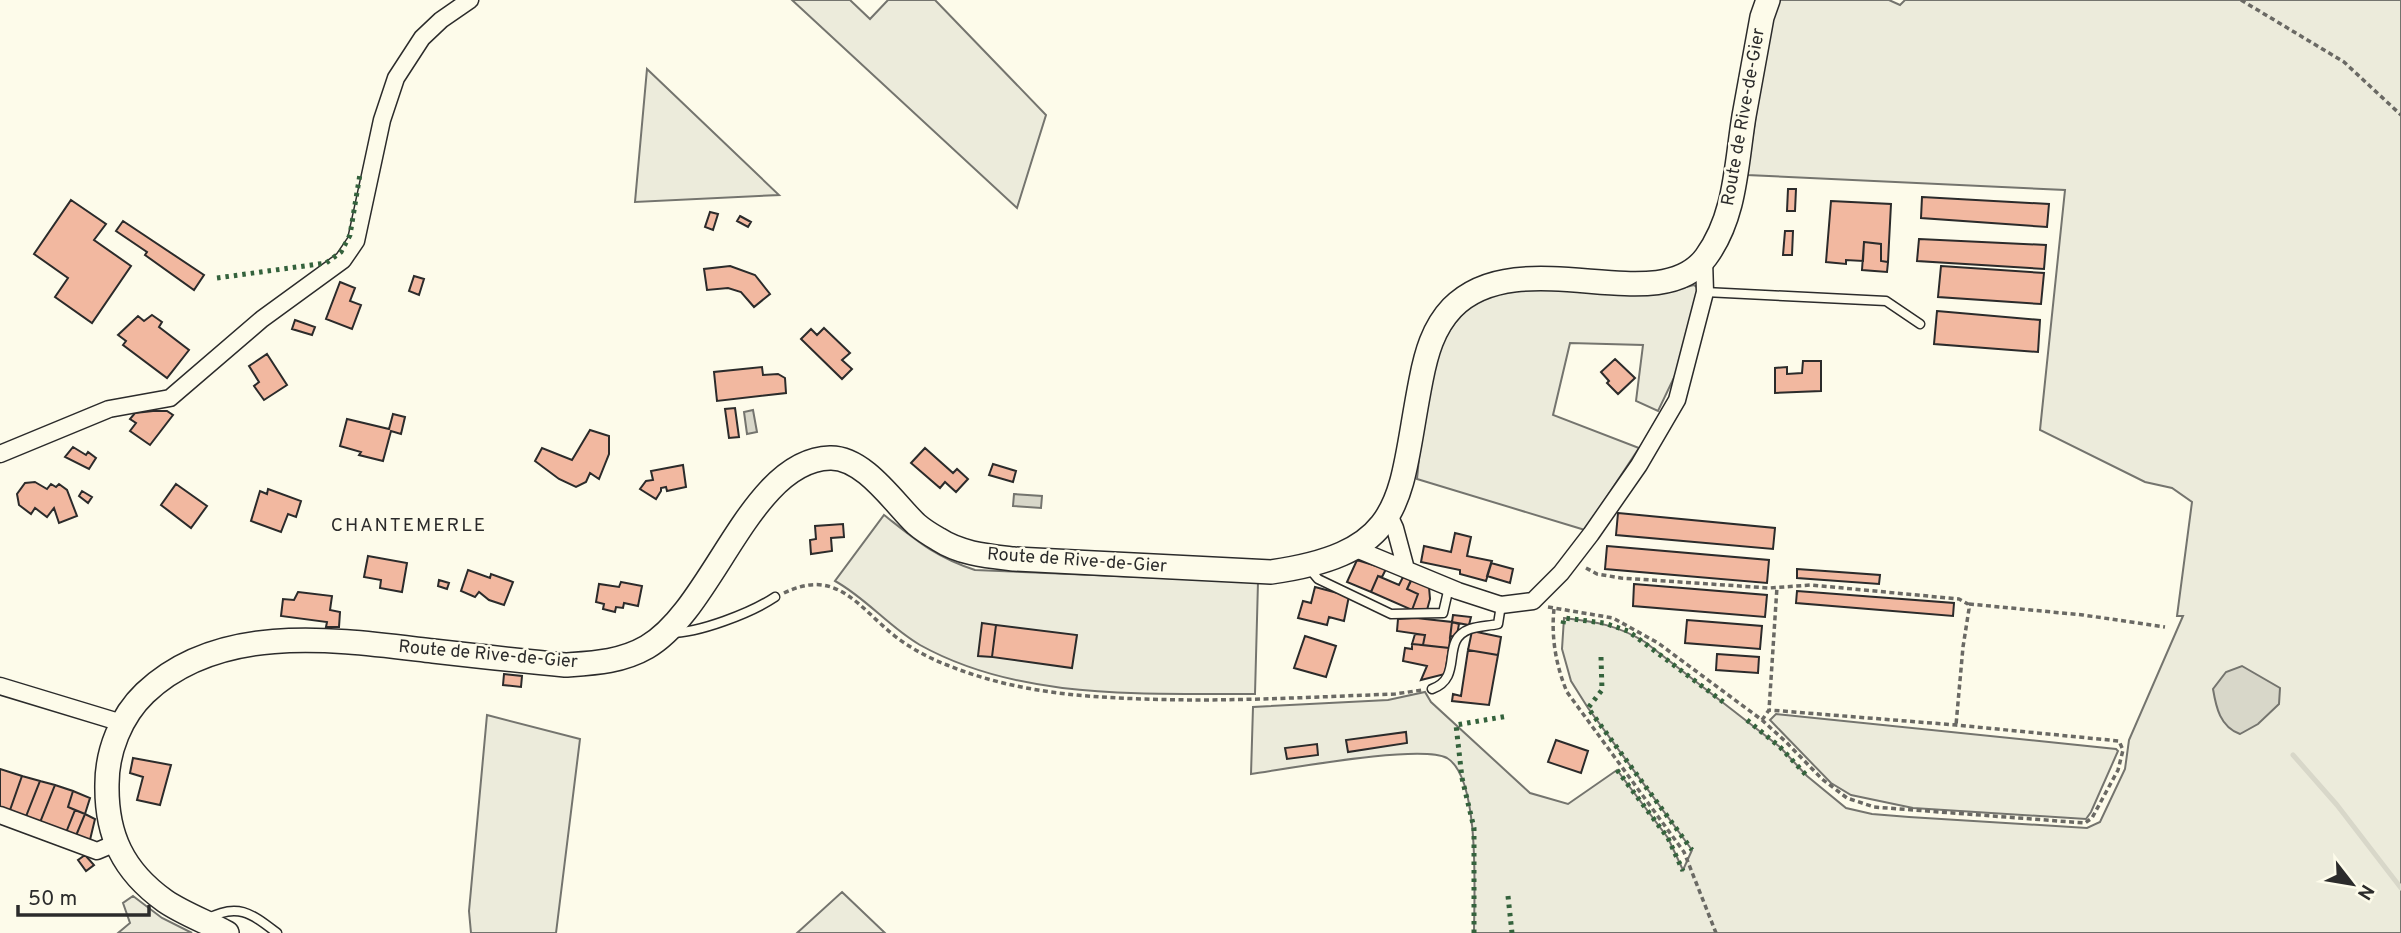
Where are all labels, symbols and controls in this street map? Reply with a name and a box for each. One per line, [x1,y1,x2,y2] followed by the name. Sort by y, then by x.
[1717,26,1771,208] street label: Route de Rive-de-Gier
[331,514,487,538] district label: CHANTEMERLE
[986,543,1168,579] street label: Route de Rive-de-Gier
[397,636,579,674] street label: Route de Rive-de-Gier
[2317,849,2387,919] north arrow
[18,874,149,918] scale bar
[2351,880,2379,904] text: N
[28,886,77,913] text: 50 m

